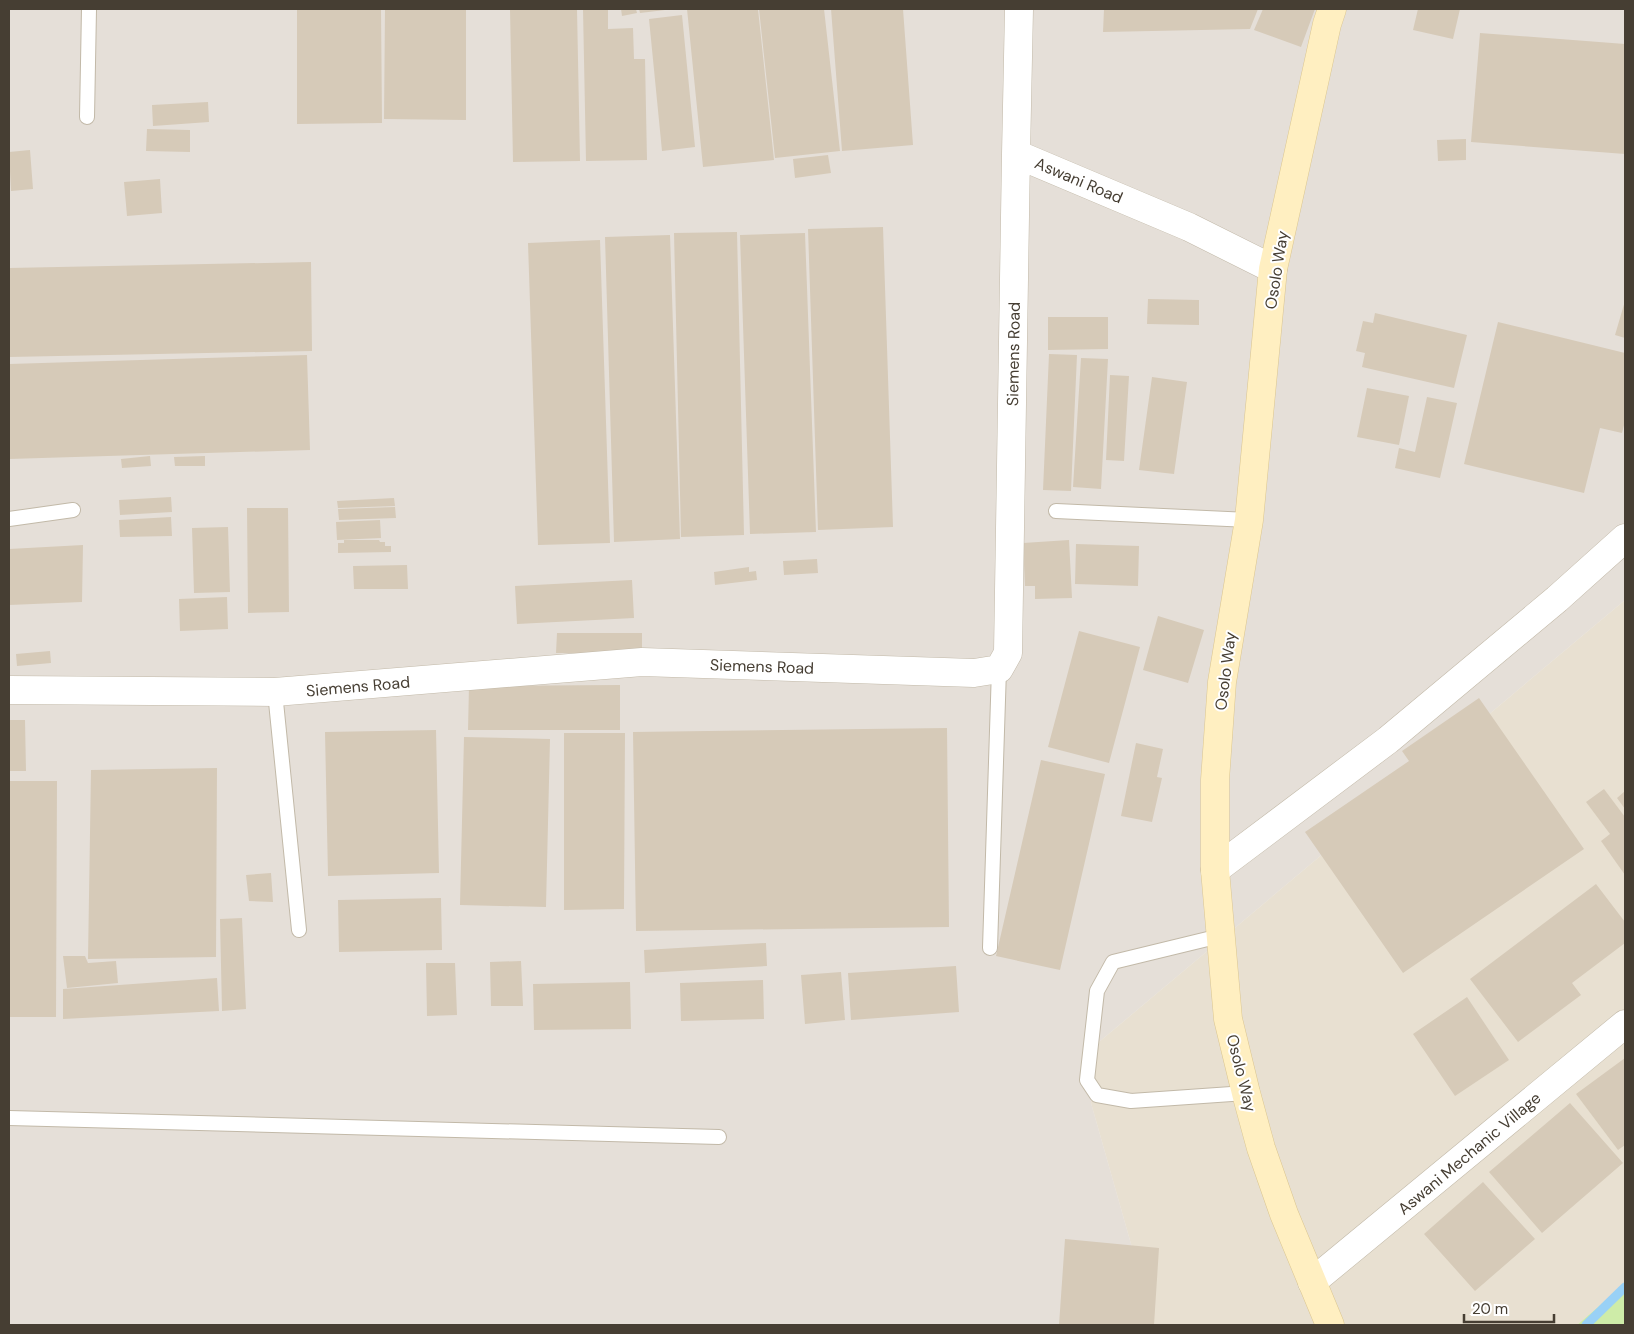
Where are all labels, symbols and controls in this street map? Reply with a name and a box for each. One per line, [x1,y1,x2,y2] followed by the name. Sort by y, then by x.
[1032,153,1126,208] street label: Aswani Road
[1260,229,1293,311] street label: Osolo Way
[1002,302,1025,406] street label: Siemens Road
[1210,630,1241,712] street label: Osolo Way
[710,654,814,679] street label: Siemens Road
[305,671,411,702] street label: Siemens Road
[1222,1032,1261,1114] street label: Osolo Way
[1393,1087,1545,1219] street label: Aswani Mechanic Village
[1464,1292,1554,1324] scale bar
[1472,1299,1508,1319] text: 20 m

